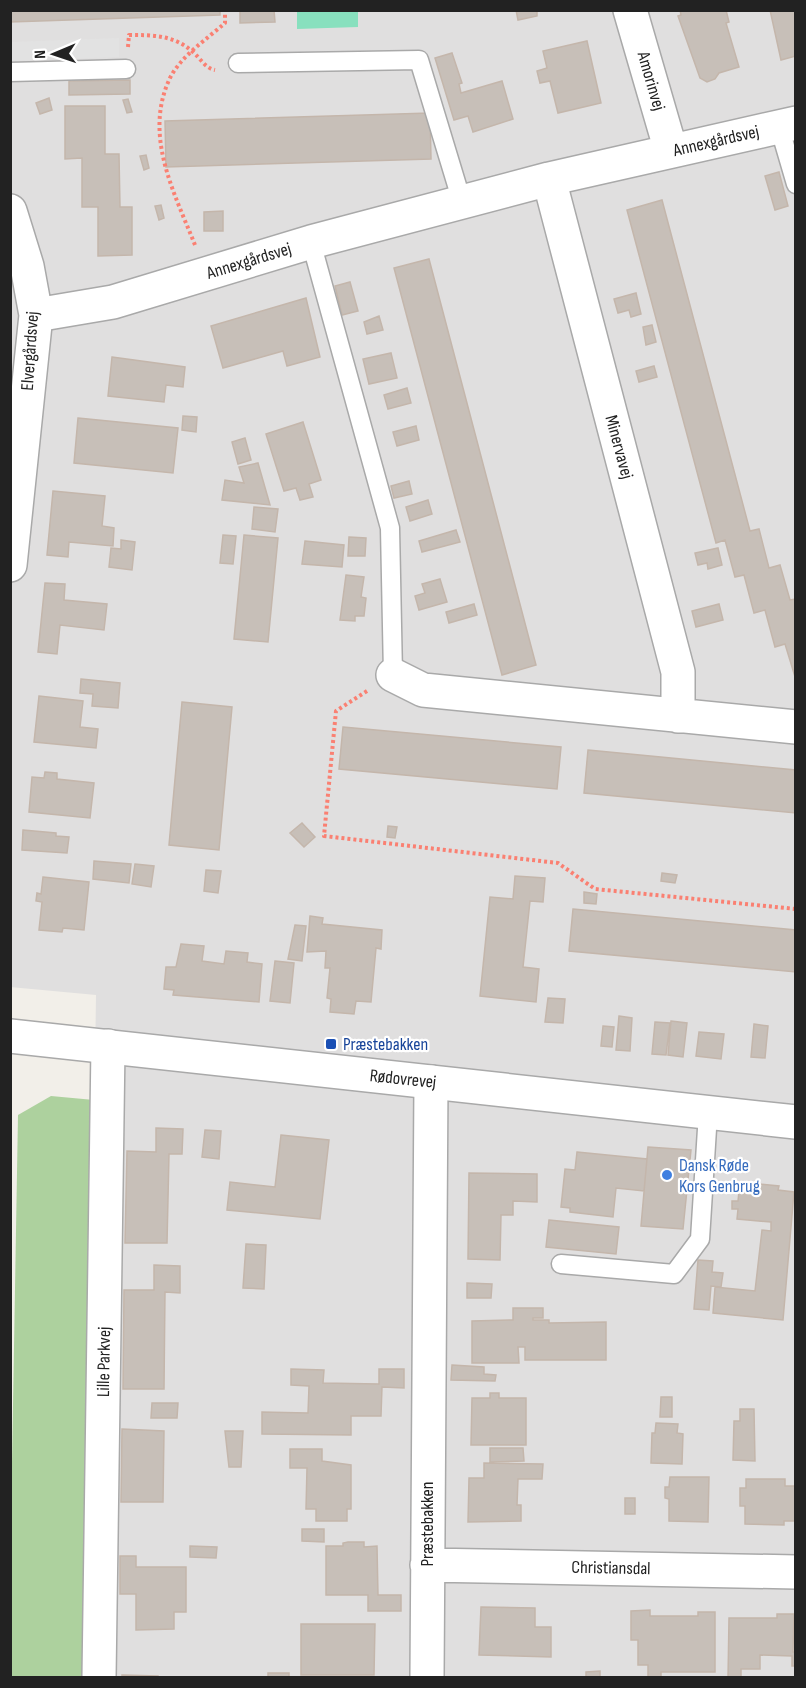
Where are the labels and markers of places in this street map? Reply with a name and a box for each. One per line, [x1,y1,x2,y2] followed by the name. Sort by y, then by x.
[343,1034,428,1055] place label: Præstebakken
[324,1037,338,1051] marker: Præstebakken
[679,1155,760,1197] place label: Dansk Røde Kors Genbrug
[660,1168,674,1182] marker: Dansk Røde Kors Genbrug

